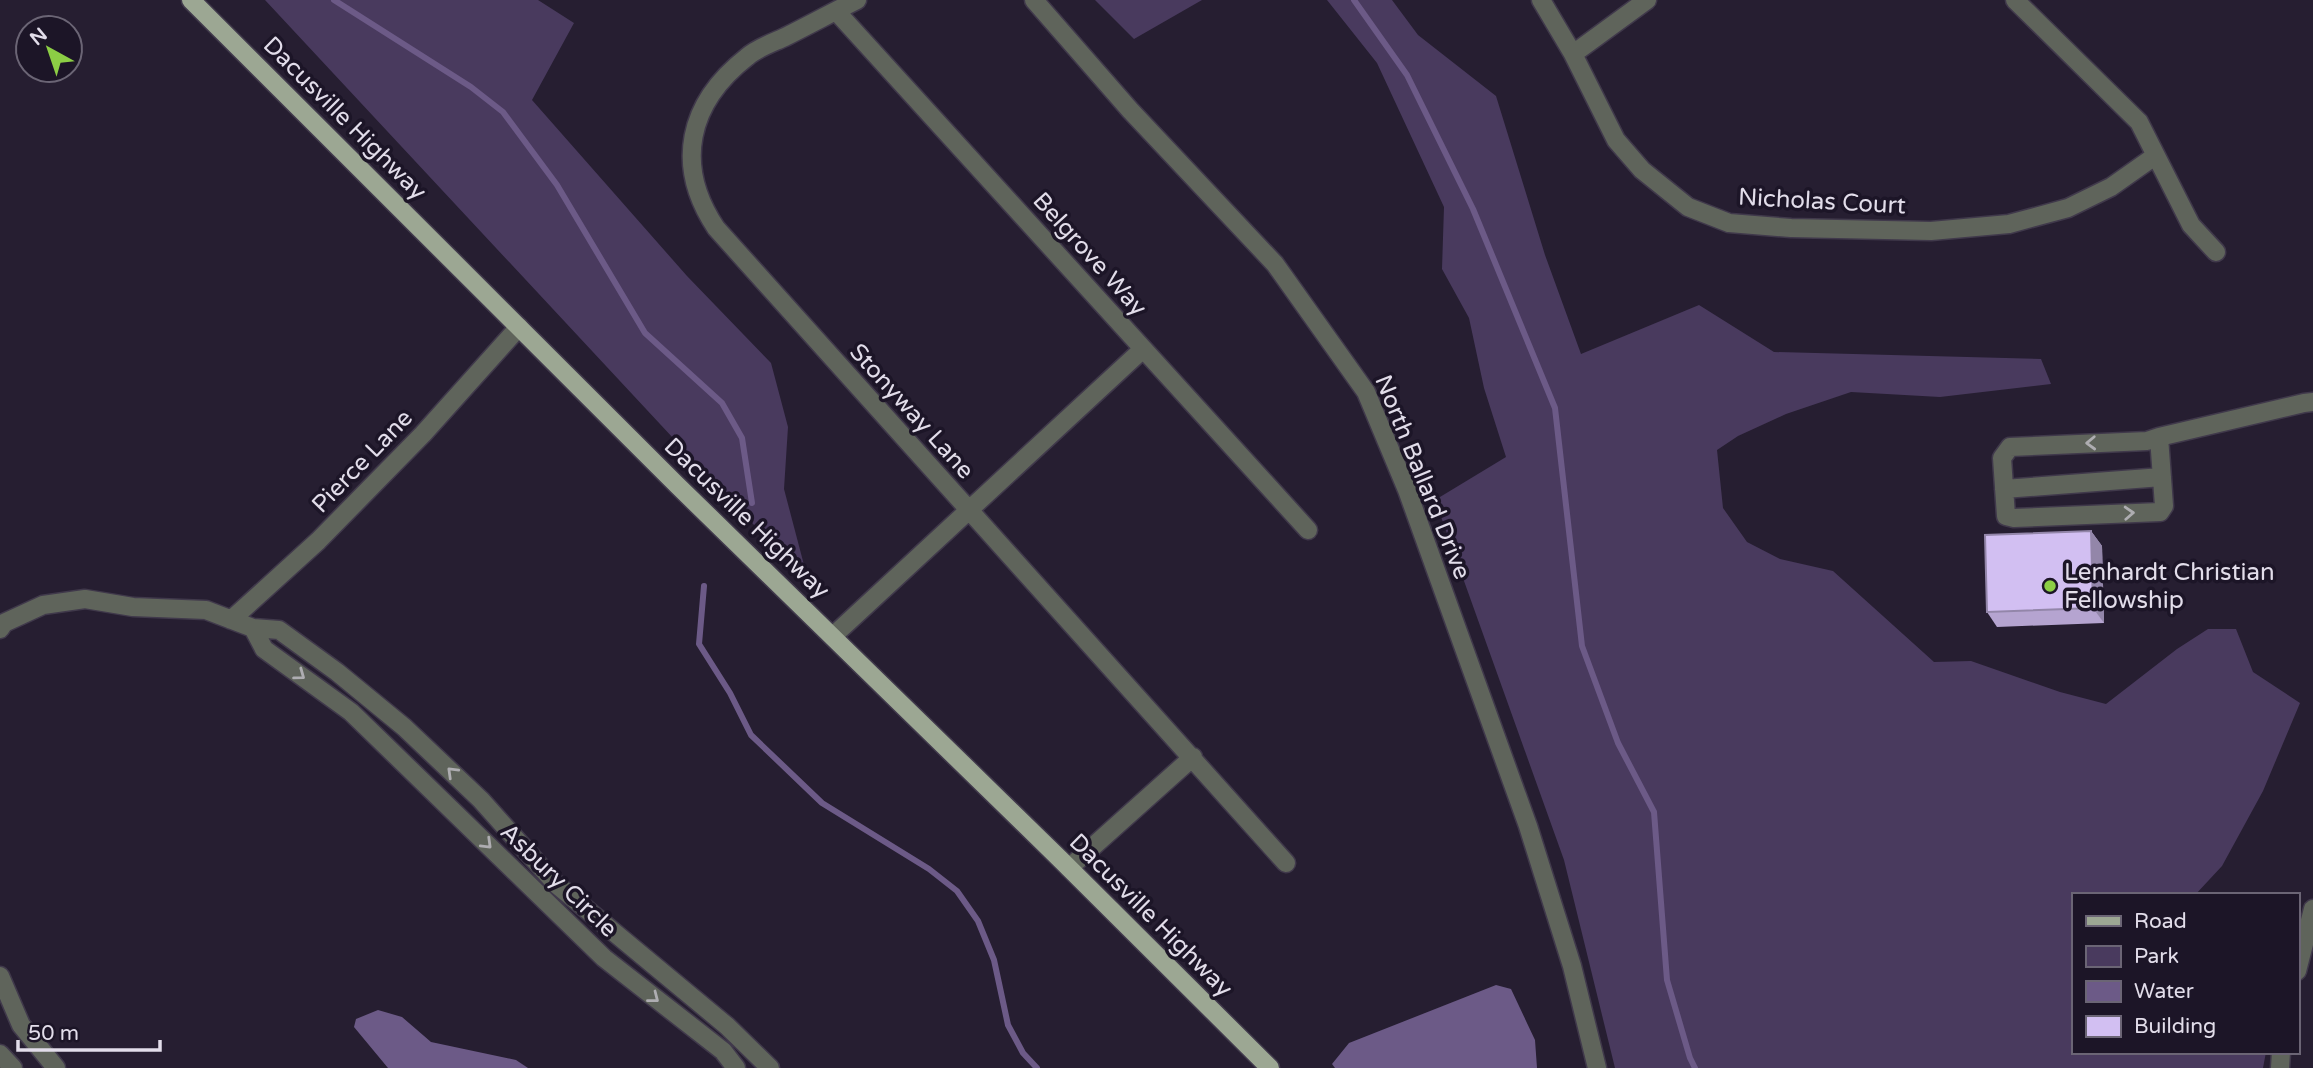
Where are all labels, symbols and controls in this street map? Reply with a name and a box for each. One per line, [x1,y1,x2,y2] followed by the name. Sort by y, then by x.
[14,14,84,84] north arrow
[26,23,52,50] text: N
[257,31,432,206] street label: Dacusville Highway
[1737,183,1907,220] street label: Nicholas Court
[1027,187,1153,322] street label: Belgrove Way
[843,338,980,485] street label: Stonyway Lane
[1368,371,1477,584] street label: North Ballard Drive
[306,404,419,519] street label: Pierce Lane
[658,432,836,605] street label: Dacusville Highway
[2085,436,2096,451] one-way arrow
[2124,506,2135,521] one-way arrow
[2064,558,2275,615] place label: Lenhardt Christian Fellowship
[2042,578,2058,594] marker: Lenhardt Christian Fellowship
[292,667,305,680] one-way arrow
[447,767,460,780] one-way arrow
[494,817,623,943] street label: Asbury Circle
[1063,828,1238,1003] street label: Dacusville Highway
[479,835,492,848] one-way arrow
[2072,893,2299,1054] legend
[2134,909,2187,934] text: Road
[2134,944,2179,969] text: Park
[2134,979,2194,1004] text: Water
[647,989,659,1002] one-way arrow
[18,1009,159,1052] scale bar
[2134,1014,2216,1039] text: Building
[28,1021,79,1046] text: 50 m

